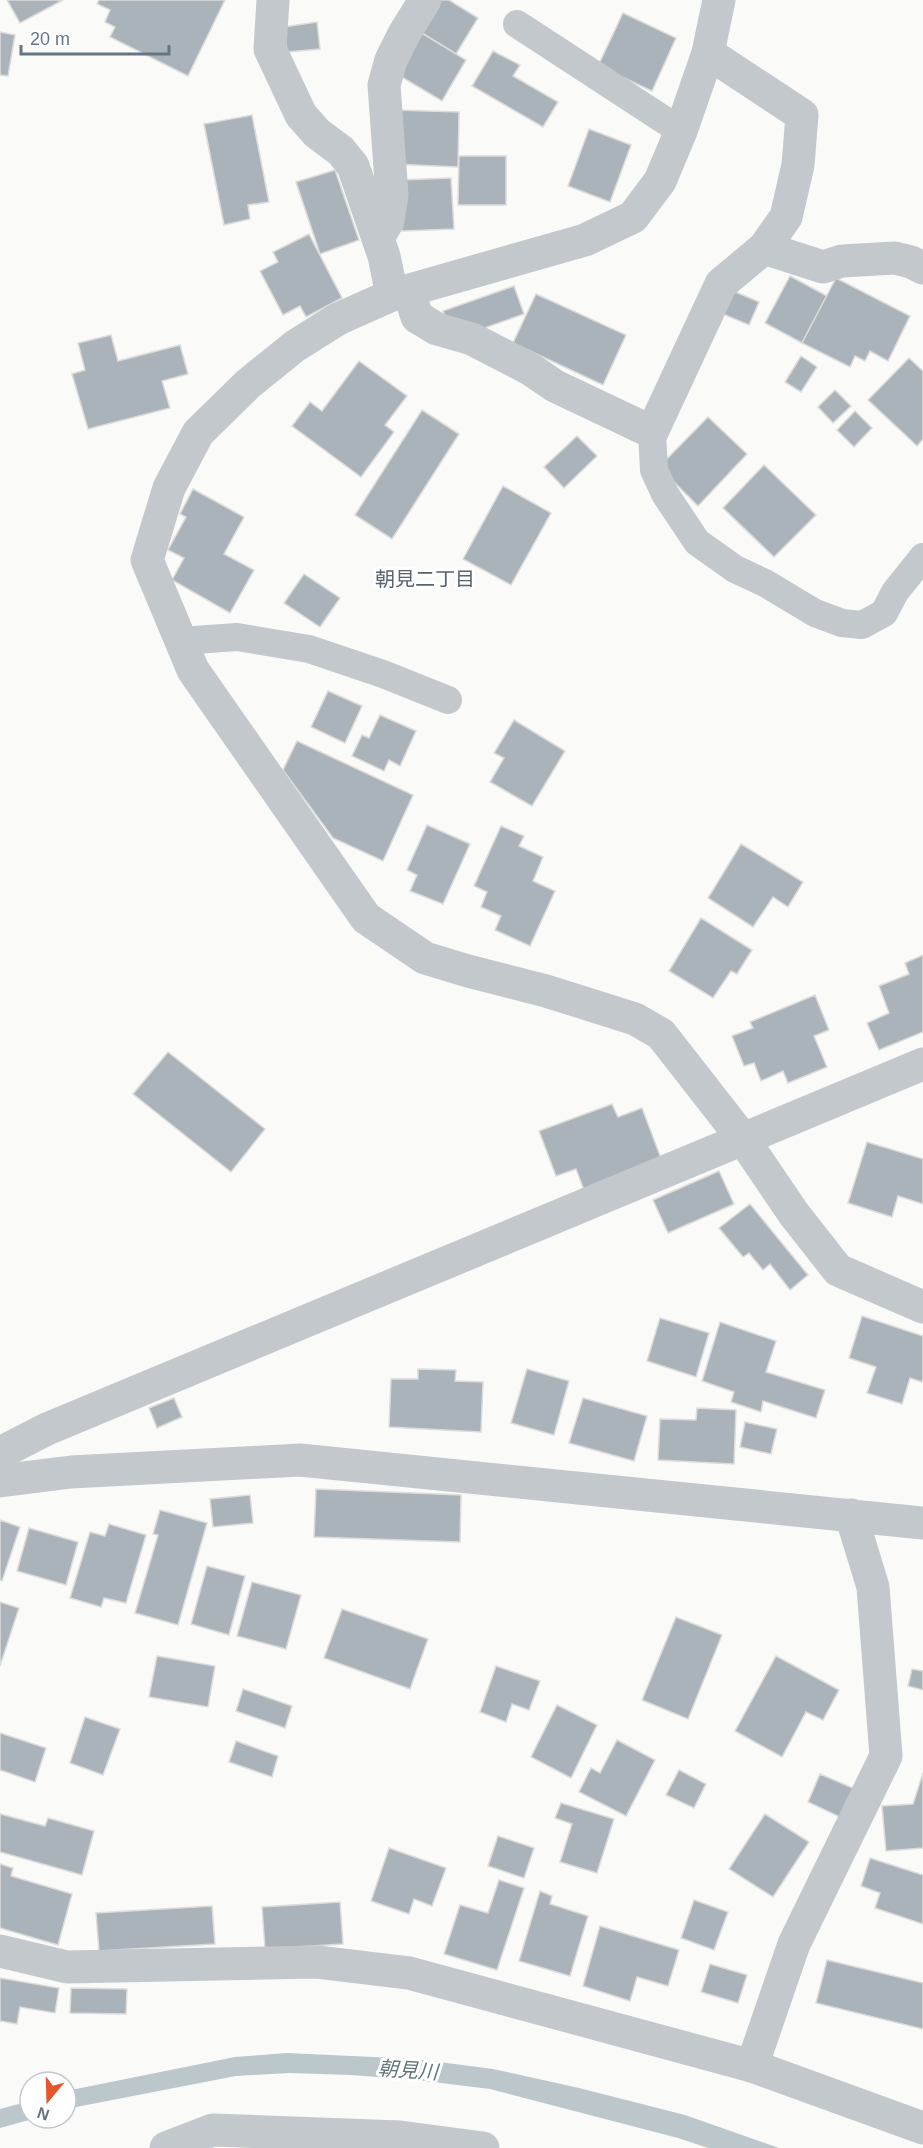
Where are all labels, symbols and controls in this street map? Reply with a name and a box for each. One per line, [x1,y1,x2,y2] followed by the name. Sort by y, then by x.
[21,18,170,56] scale bar
[30,29,70,49] text: 20 m
[375,568,475,590] district label: 朝見二丁目
[377,2057,441,2083] water label: 朝見川
[18,2070,78,2130] north arrow
[35,2104,52,2124] text: N

